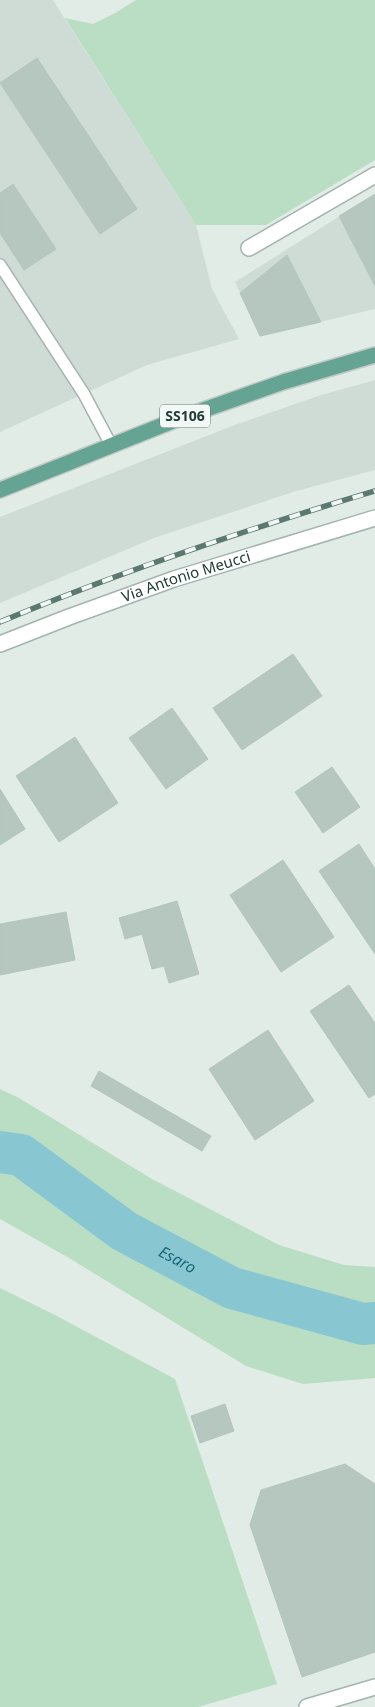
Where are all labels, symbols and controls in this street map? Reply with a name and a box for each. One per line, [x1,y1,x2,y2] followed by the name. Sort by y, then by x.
[160,404,210,428] road number: SS106
[119,545,253,606] street label: Via Antonio Meucci
[155,1240,200,1278] water label: Esaro

